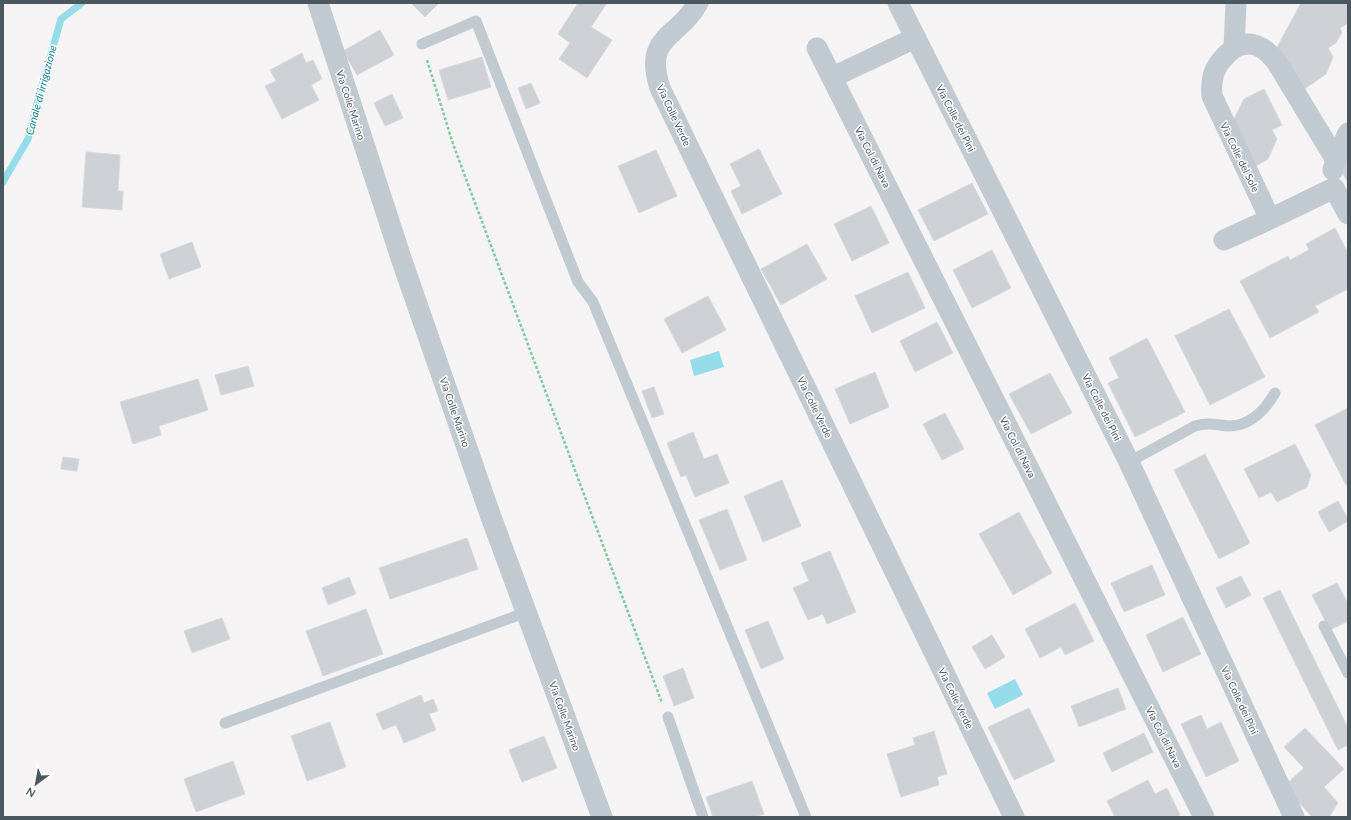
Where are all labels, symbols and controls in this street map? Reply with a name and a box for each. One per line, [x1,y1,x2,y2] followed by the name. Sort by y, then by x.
[22,44,59,136] water label: Canale di irrigazione
[334,68,368,142] street label: Via Colle Marino
[654,82,694,148] street label: Via Colle Verde
[934,82,978,154] street label: Via Colle dei Pini
[1218,120,1262,194] street label: Via Colle del Sole
[852,125,894,190] street label: Via Col di Nava
[1080,371,1124,443] street label: Via Colle dei Pini
[795,374,835,440] street label: Via Colle Verde
[437,376,473,449] street label: Via Colle Marino
[997,415,1039,480] street label: Via Col di Nava
[1219,664,1261,736] street label: Via Colle dei Pini
[936,665,976,731] street label: Via Colle Verde
[547,680,583,753] street label: Via Colle Marino
[1143,705,1185,770] street label: Via Col di Nava
[16,764,56,804] north arrow
[23,785,37,801] text: N

